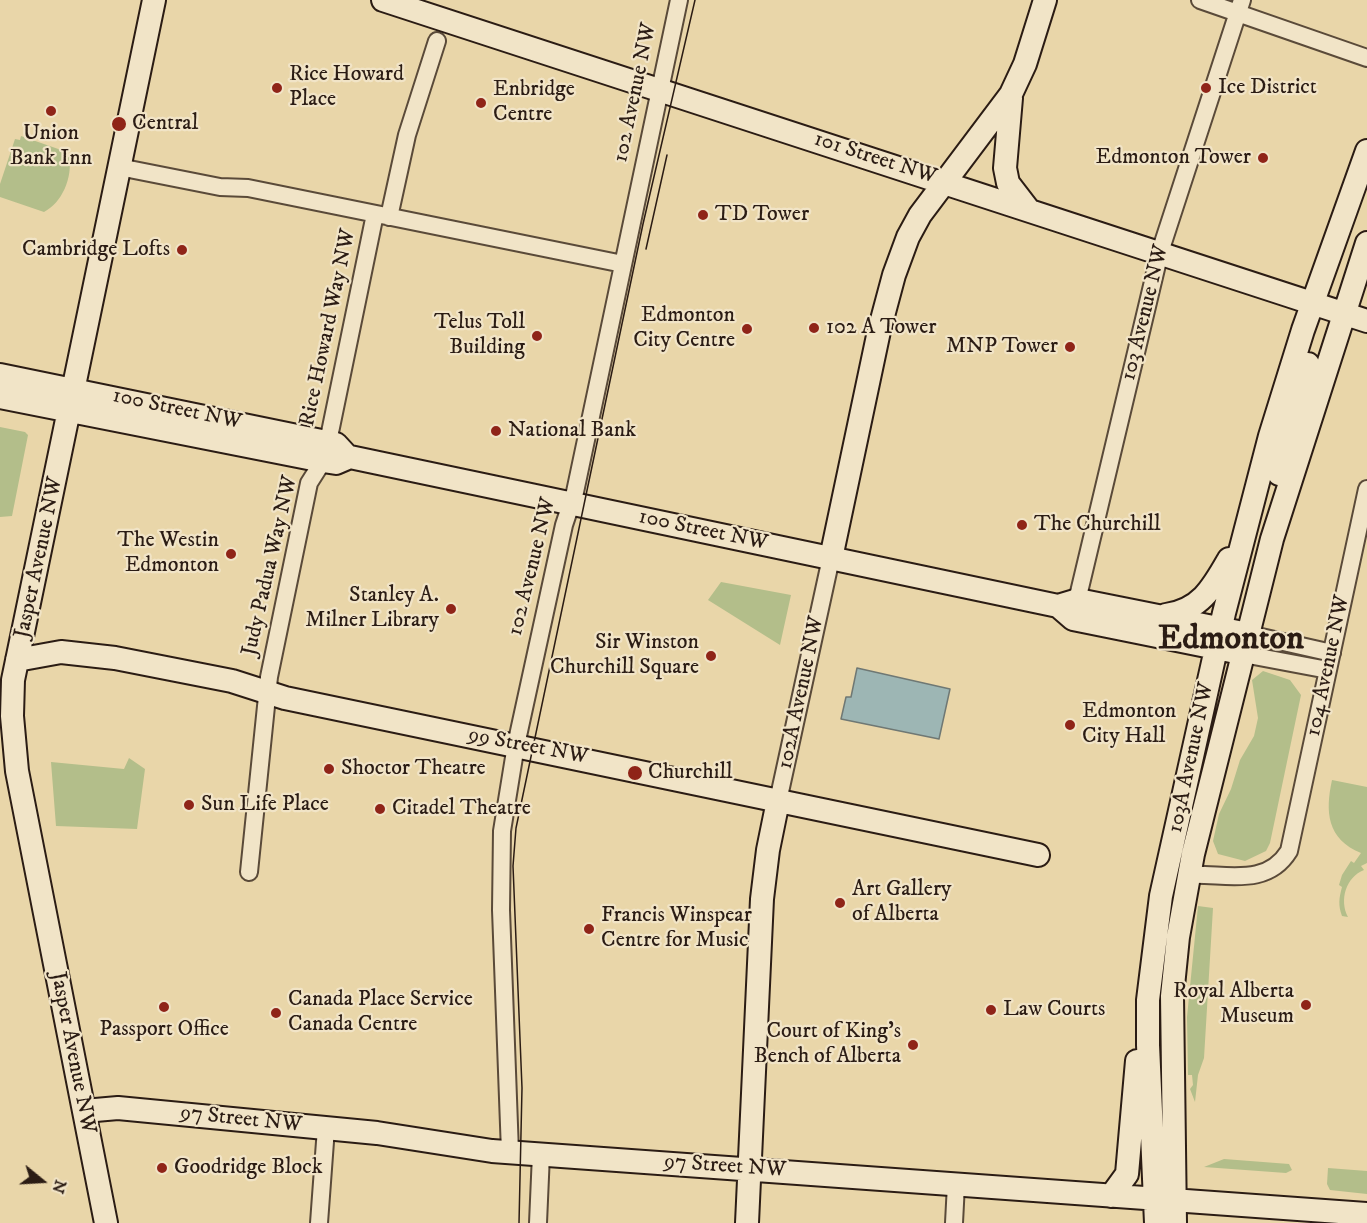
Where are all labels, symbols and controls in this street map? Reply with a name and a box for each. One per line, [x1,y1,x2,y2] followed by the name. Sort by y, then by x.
[608,21,664,165] street label: 102 Avenue NW
[289,62,404,113] place label: Rice Howard Place
[1218,75,1317,101] place label: Ice District
[493,77,575,128] place label: Enbridge Centre
[270,81,284,95] marker: Rice Howard Place
[1199,81,1213,95] marker: Ice District
[474,96,488,110] marker: Enbridge Centre
[44,104,58,118] marker: Union Bank Inn
[132,111,198,137] place label: Central
[110,115,128,133] marker: Central
[10,121,92,172] place label: Union Bank Inn
[810,127,940,191] street label: 101 Street NW
[1096,145,1251,171] place label: Edmonton Tower
[1256,151,1270,165] marker: Edmonton Tower
[715,202,809,228] place label: TD Tower
[696,208,710,222] marker: TD Tower
[295,227,363,429] street label: Rice Howard Way NW
[22,237,170,263] place label: Cambridge Lofts
[1116,242,1176,384] street label: 103 Avenue NW
[175,243,189,257] marker: Cambridge Lofts
[633,303,735,354] place label: Edmonton City Centre
[434,310,525,362] place label: Telus Toll Building
[826,315,936,341] place label: 102 A Tower
[807,321,821,335] marker: 102 A Tower
[740,322,754,336] marker: Edmonton City Centre
[530,329,544,343] marker: Telus Toll Building
[946,334,1058,360] place label: MNP Tower
[1063,340,1077,354] marker: MNP Tower
[110,383,244,437] street label: 100 Street NW
[508,418,636,444] place label: National Bank
[489,424,503,438] marker: National Bank
[237,473,305,659] street label: Judy Padua Way NW
[10,475,70,641] street label: Jasper Avenue NW
[503,495,563,639] street label: 102 Avenue NW
[636,504,770,558] street label: 100 Street NW
[1034,512,1161,538] place label: The Churchill
[1015,518,1029,532] marker: The Churchill
[117,528,219,580] place label: The Westin Edmonton
[224,547,238,561] marker: The Westin Edmonton
[305,583,439,634] place label: Stanley A. Milner Library
[1301,593,1357,739] street label: 104 Avenue NW
[444,602,458,616] marker: Stanley A. Milner Library
[773,614,831,772] street label: 102A Avenue NW
[1158,621,1304,661] district label: Edmonton
[550,630,699,682] place label: Sir Winston Churchill Square
[704,649,718,663] marker: Sir Winston Churchill Square
[1163,680,1221,836] street label: 103A Avenue NW
[1082,699,1176,750] place label: Edmonton City Hall
[1063,718,1077,732] marker: Edmonton City Hall
[466,722,590,772] street label: 99 Street NW
[341,756,486,782] place label: Shoctor Theatre
[648,760,733,786] place label: Churchill
[322,762,336,776] marker: Shoctor Theatre
[626,764,644,782] marker: Churchill
[201,792,329,818] place label: Sun Life Place
[392,796,531,822] place label: Citadel Theatre
[182,798,196,812] marker: Sun Life Place
[373,802,387,816] marker: Citadel Theatre
[852,877,952,928] place label: Art Gallery of Alberta
[833,896,847,910] marker: Art Gallery of Alberta
[601,903,752,954] place label: Francis Winspear Centre for Music
[582,922,596,936] marker: Francis Winspear Centre for Music
[43,970,101,1136] street label: Jasper Avenue NW
[1173,979,1294,1030] place label: Royal Alberta Museum
[288,987,473,1038] place label: Canada Place Service Canada Centre
[1003,997,1105,1023] place label: Law Courts
[1299,998,1313,1012] marker: Royal Alberta Museum
[157,1000,171,1014] marker: Passport Office
[984,1003,998,1017] marker: Law Courts
[269,1006,283,1020] marker: Canada Place Service Canada Centre
[99,1017,229,1043] place label: Passport Office
[754,1019,901,1070] place label: Court of King's Bench of Alberta
[906,1038,920,1052] marker: Court of King's Bench of Alberta
[179,1100,303,1140] street label: 97 Street NW
[663,1150,787,1184] street label: 97 Street NW
[12,1151,72,1211] north arrow
[174,1155,323,1181] place label: Goodridge Block
[155,1161,169,1175] marker: Goodridge Block
[48,1177,71,1196] text: N

